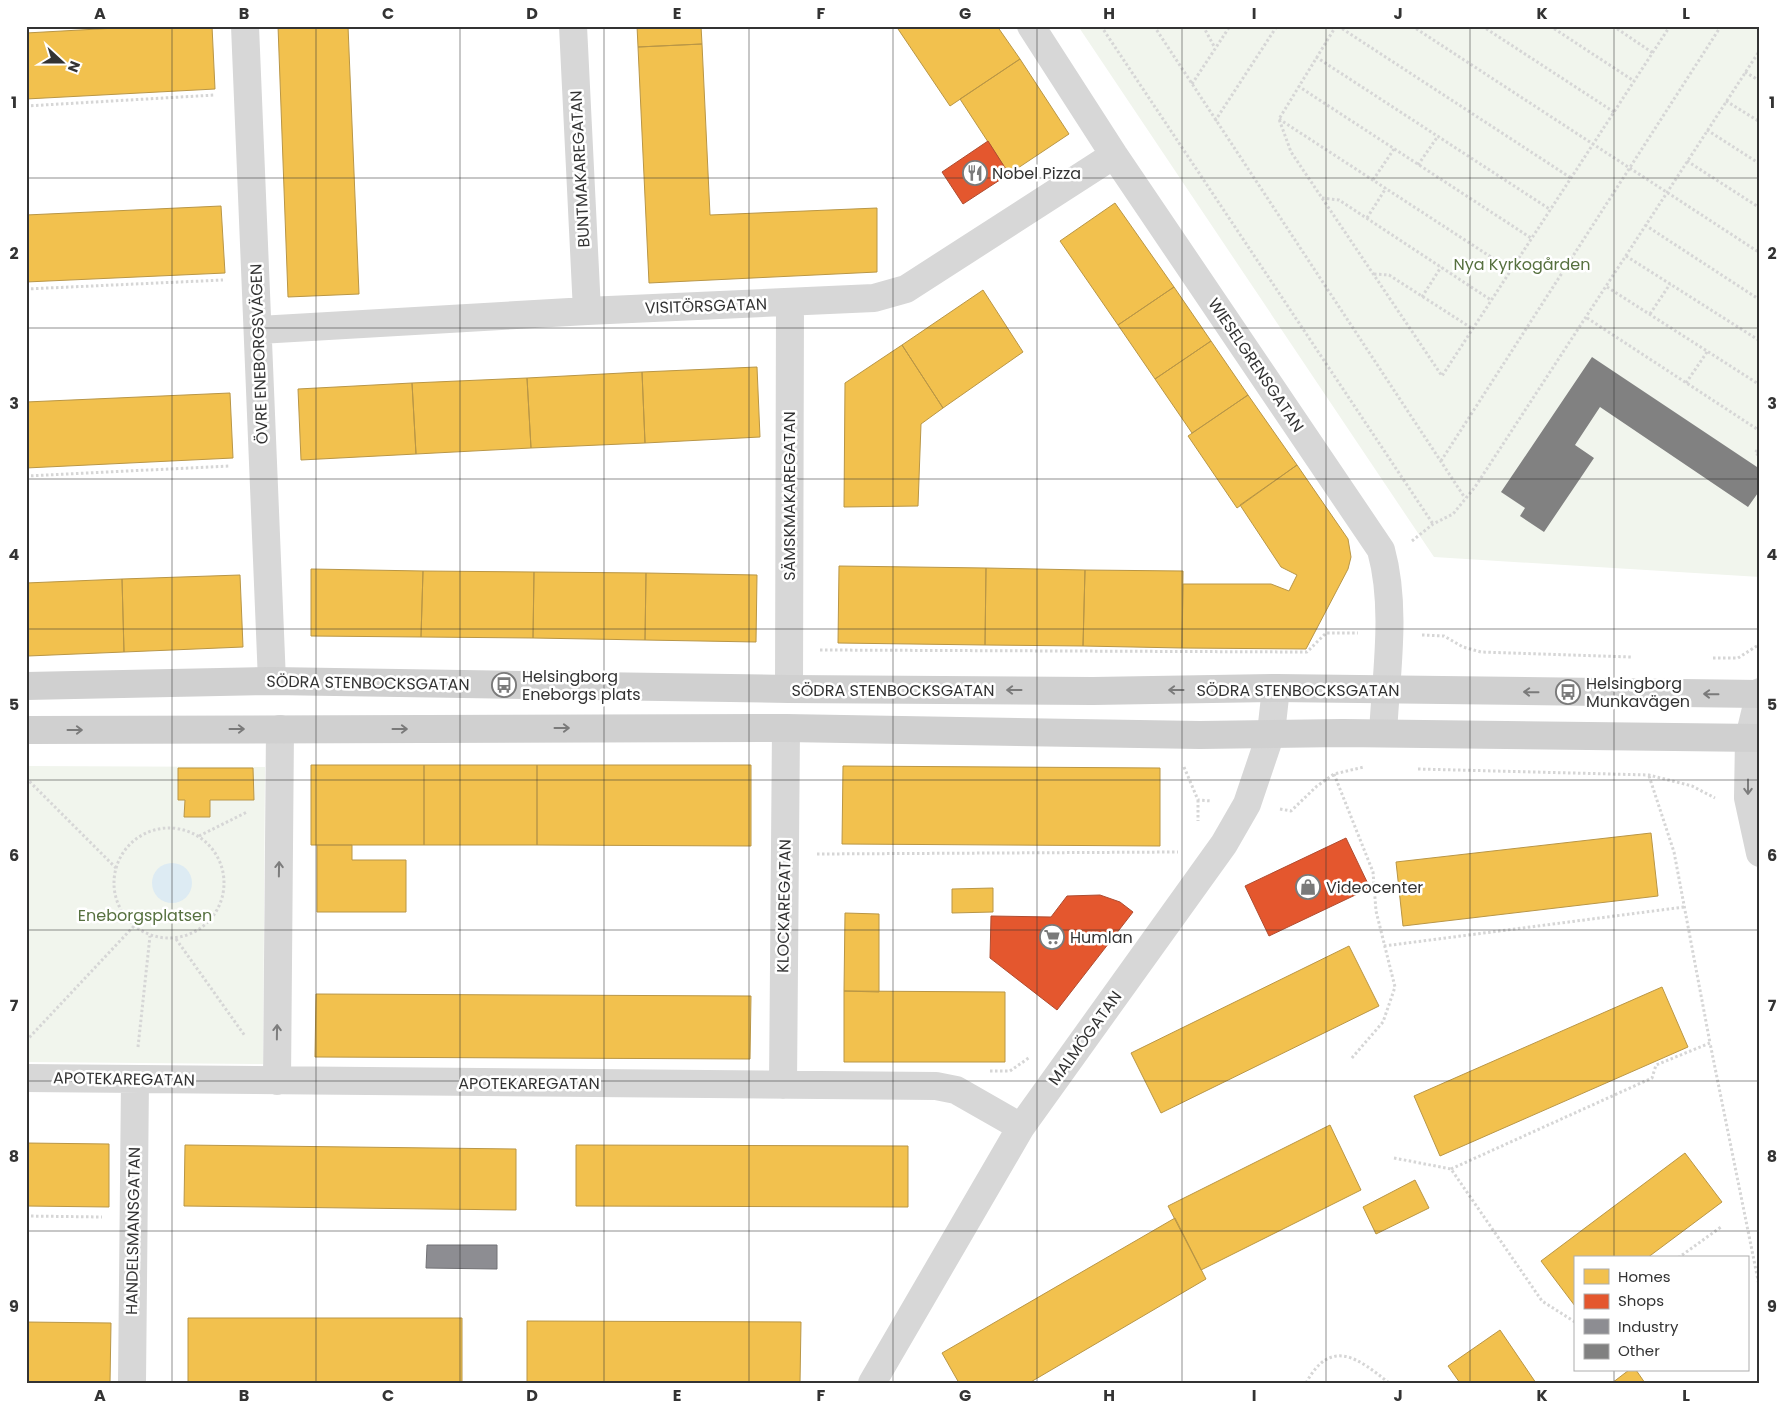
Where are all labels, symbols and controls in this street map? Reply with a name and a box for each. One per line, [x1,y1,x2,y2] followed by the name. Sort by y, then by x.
[94,2,106,25] text: A
[239,2,249,25] text: B
[382,2,394,25] text: C
[526,2,538,25] text: D
[673,2,681,25] text: E
[817,2,826,25] text: F
[959,2,971,25] text: G
[1103,2,1115,25] text: H
[1252,2,1256,25] text: I
[1393,2,1403,25] text: J
[1536,2,1548,25] text: K
[1682,2,1690,25] text: L
[38,38,88,88] north arrow
[63,58,85,75] text: N
[564,90,596,248] street label: BUNTMAKAREGATAN
[11,91,17,114] text: 1
[1769,91,1775,114] text: 1
[962,160,988,186] restaurant icon: Nobel Pizza
[992,162,1081,185] place label: Nobel Pizza
[9,242,19,265] text: 2
[1767,242,1777,265] text: 2
[1454,253,1590,276] park label: Nya Kyrkogården
[244,263,274,445] street label: ÖVRE ENEBORGSVÄGEN
[644,292,768,320] street label: VISITÖRSGATAN
[1203,293,1309,437] street label: WIESELGRENSGATAN
[9,392,19,415] text: 3
[1767,392,1777,415] text: 3
[778,411,801,581] street label: SÄMSKMAKAREGATAN
[9,543,20,566] text: 4
[1767,543,1778,566] text: 4
[522,665,641,706] place label: Helsingborg Eneborgs plats
[266,670,470,696] street label: SÖDRA STENBOCKSGATAN
[491,672,517,698] bus stop icon: Helsingborg Eneborgs plats
[1586,672,1690,713] place label: Helsingborg Munkavägen
[791,679,995,702] street label: SÖDRA STENBOCKSGATAN
[1196,679,1400,702] street label: SÖDRA STENBOCKSGATAN
[1555,679,1581,705] bus stop icon: Helsingborg Munkavägen
[1006,685,1022,695] one-way arrow
[1168,685,1184,695] one-way arrow
[1523,687,1540,697] one-way arrow
[1703,689,1720,699] one-way arrow
[9,693,19,716] text: 5
[1767,693,1777,716] text: 5
[554,723,570,733] one-way arrow
[229,724,245,734] one-way arrow
[392,724,408,734] one-way arrow
[66,725,83,735] one-way arrow
[1743,778,1753,794] one-way arrow
[771,839,797,973] street label: KLOCKAREGATAN
[9,844,19,867] text: 6
[1767,844,1777,867] text: 6
[274,862,284,878] one-way arrow
[1295,874,1321,900] shop icon: Videocenter
[1326,876,1423,899] place label: Videocenter
[78,904,212,927] park label: Eneborgsplatsen
[1039,924,1065,950] supermarket icon: Humlan
[1070,926,1133,949] place label: Humlan
[1043,986,1127,1090] street label: MALMÖGATAN
[10,994,19,1017] text: 7
[1768,994,1777,1017] text: 7
[272,1024,282,1040] one-way arrow
[53,1066,195,1092] street label: APOTEKAREGATAN
[458,1072,600,1095] street label: APOTEKAREGATAN
[9,1145,19,1168] text: 8
[1767,1145,1777,1168] text: 8
[120,1147,146,1315] street label: HANDELSMANSGATAN
[1574,1256,1748,1372] legend
[1618,1266,1671,1287] text: Homes
[1618,1290,1664,1311] text: Shops
[9,1295,19,1318] text: 9
[1767,1295,1777,1318] text: 9
[1618,1316,1679,1337] text: Industry
[1618,1340,1660,1361] text: Other
[94,1384,106,1407] text: A
[239,1384,249,1407] text: B
[382,1384,394,1407] text: C
[526,1384,538,1407] text: D
[673,1384,681,1407] text: E
[817,1384,826,1407] text: F
[959,1384,971,1407] text: G
[1103,1384,1115,1407] text: H
[1252,1384,1256,1407] text: I
[1393,1384,1403,1407] text: J
[1536,1384,1548,1407] text: K
[1682,1384,1690,1407] text: L

